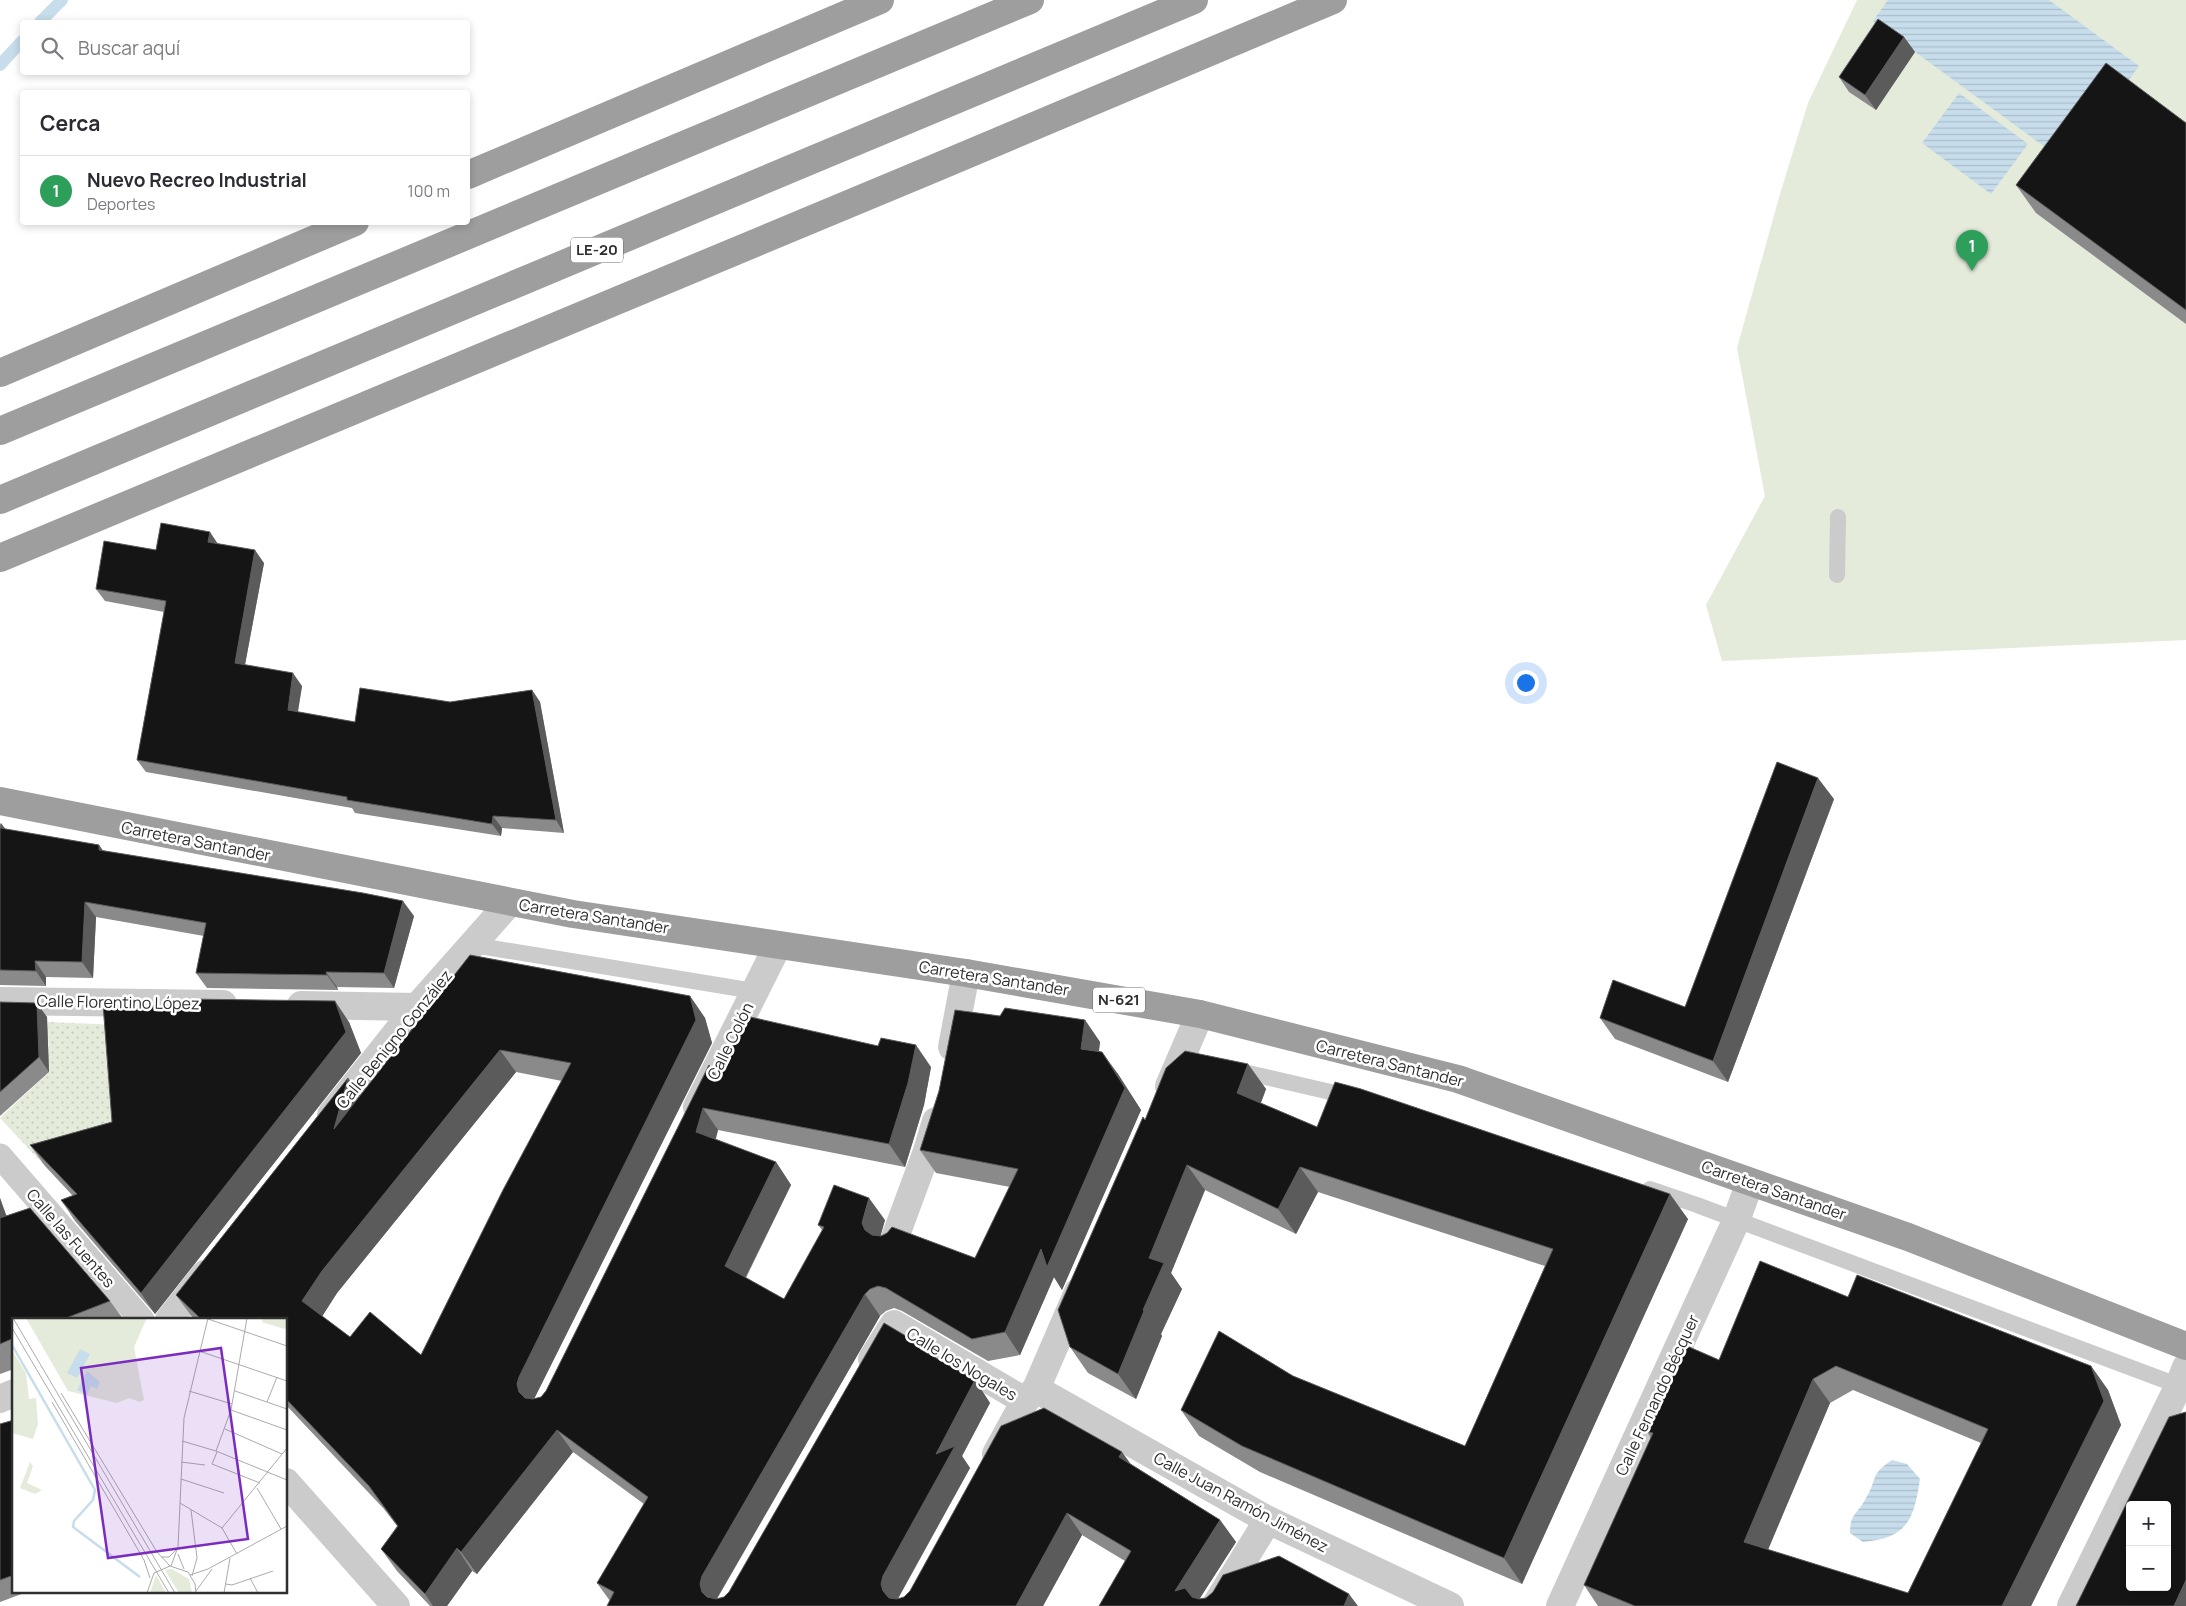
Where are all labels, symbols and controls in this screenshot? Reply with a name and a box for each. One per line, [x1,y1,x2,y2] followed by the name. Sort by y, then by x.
[20,20,470,75] search box
[38,34,66,62] icon: search
[78,35,180,61] text: Buscar aquí
[40,109,100,137] text: Cerca
[87,167,307,193] text: Nuevo Recreo Industrial
[52,180,60,202] text: 1
[407,180,450,202] text: 100 m
[87,193,155,215] text: Deportes
[1956,230,1988,271] pin: 1
[571,238,623,262] road number: LE-20
[1513,670,1539,696] your location
[119,816,273,866] street label: Carretera Santander
[517,893,671,939] street label: Carretera Santander
[917,955,1071,1001] street label: Carretera Santander
[331,965,457,1113] street label: Calle Benigno González
[1093,988,1145,1012] road number: N-621
[36,990,200,1014] street label: Calle Florentino López
[702,998,758,1084] street label: Calle Colón
[1314,1034,1466,1092] street label: Carretera Santander
[1699,1155,1849,1225] street label: Carretera Santander
[22,1184,120,1292] street label: Calle las Fuentes
[1610,1311,1704,1479] street label: Calle Fernando Bécquer
[12,1318,288,1594] inset map
[903,1322,1021,1406] street label: Calle los Nogales
[1150,1447,1332,1557] street label: Calle Juan Ramón Jiménez
[2126,1501,2171,1591] map controls
[2126,1501,2171,1546] button: +
[2126,1546,2171,1591] button: −

